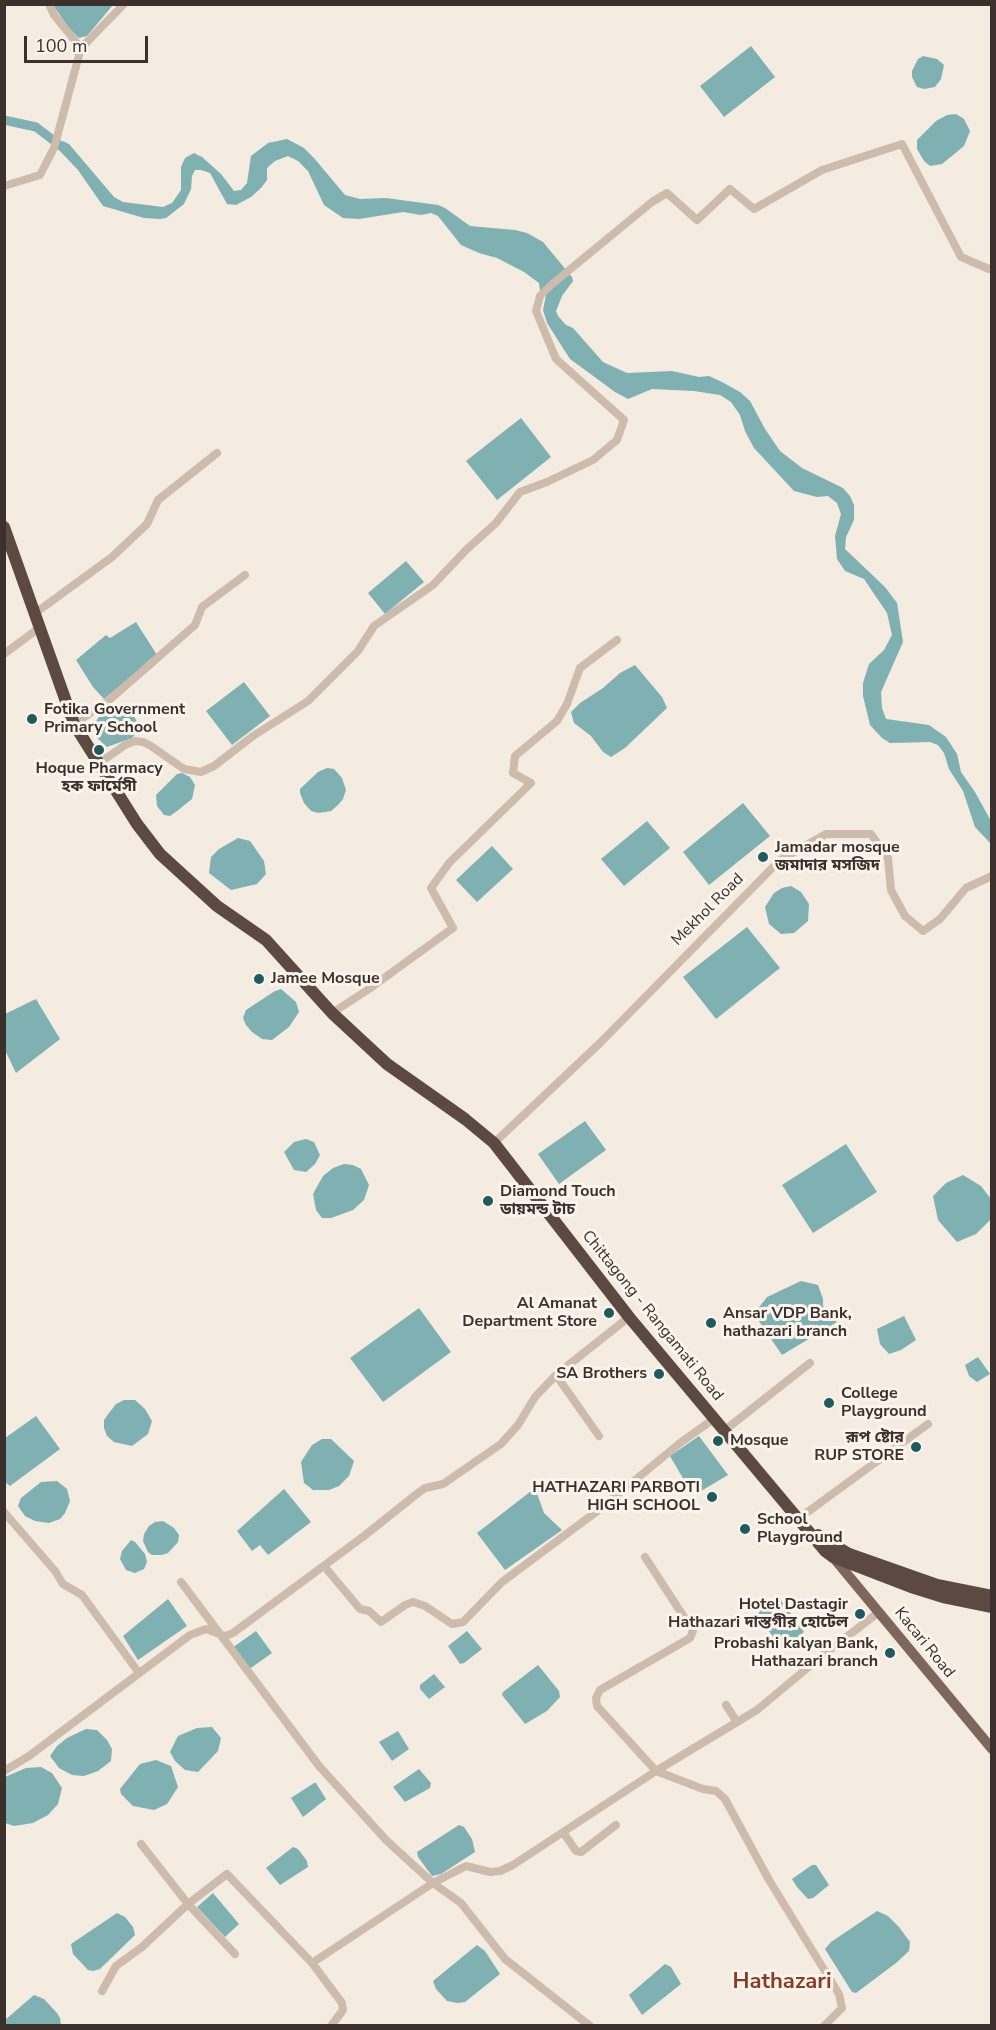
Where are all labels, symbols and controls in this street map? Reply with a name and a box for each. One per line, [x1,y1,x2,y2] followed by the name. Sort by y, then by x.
[27,24,152,62] scale bar
[35,34,87,58] text: 100 m
[44,700,185,738] place label: Fotika Government Primary School
[25,712,39,726] marker: Fotika Government Primary School
[92,743,106,757] marker: Hoque Pharmacy হক ফার্মেসী
[35,759,163,797] place label: Hoque Pharmacy হক ফার্মেসী
[775,838,900,876] place label: Jamadar mosque জমাদার মসজিদ
[756,850,770,864] marker: Jamadar mosque জমাদার মসজিদ
[668,870,748,950] street label: Mekhol Road
[271,969,380,989] place label: Jamee Mosque
[252,972,266,986] marker: Jamee Mosque
[500,1182,616,1220] place label: Diamond Touch ডায়মন্ড টাচ
[481,1194,495,1208] marker: Diamond Touch ডায়মন্ড টাচ
[577,1227,727,1405] street label: Chittagong - Rangamati Road
[462,1294,597,1332] place label: Al Amanat Department Store
[723,1304,852,1342] place label: Ansar VDP Bank, hathazari branch
[602,1306,616,1320] marker: Al Amanat Department Store
[704,1316,718,1330] marker: Ansar VDP Bank, hathazari branch
[556,1364,647,1384] place label: SA Brothers
[652,1367,666,1381] marker: SA Brothers
[841,1384,927,1422] place label: College Playground
[822,1396,836,1410] marker: College Playground
[814,1428,904,1466] place label: রূপ ষ্টোর RUP STORE
[730,1431,788,1451] place label: Mosque
[711,1434,725,1448] marker: Mosque
[909,1440,923,1454] marker: রূপ ষ্টোর RUP STORE
[532,1478,700,1516] place label: HATHAZARI PARBOTI HIGH SCHOOL
[705,1490,719,1504] marker: HATHAZARI PARBOTI HIGH SCHOOL
[757,1510,843,1548] place label: School Playground
[738,1522,752,1536] marker: School Playground
[668,1595,848,1633] place label: Hotel Dastagir Hathazari দাস্তগীর হোটেল
[890,1604,958,1682] street label: Kacari Road
[853,1607,867,1621] marker: Hotel Dastagir Hathazari দাস্তগীর হোটেল
[714,1634,878,1672] place label: Probashi kalyan Bank, Hathazari branch
[883,1646,897,1660] marker: Probashi kalyan Bank, Hathazari branch
[733,1970,831,1996] district label: Hathazari

